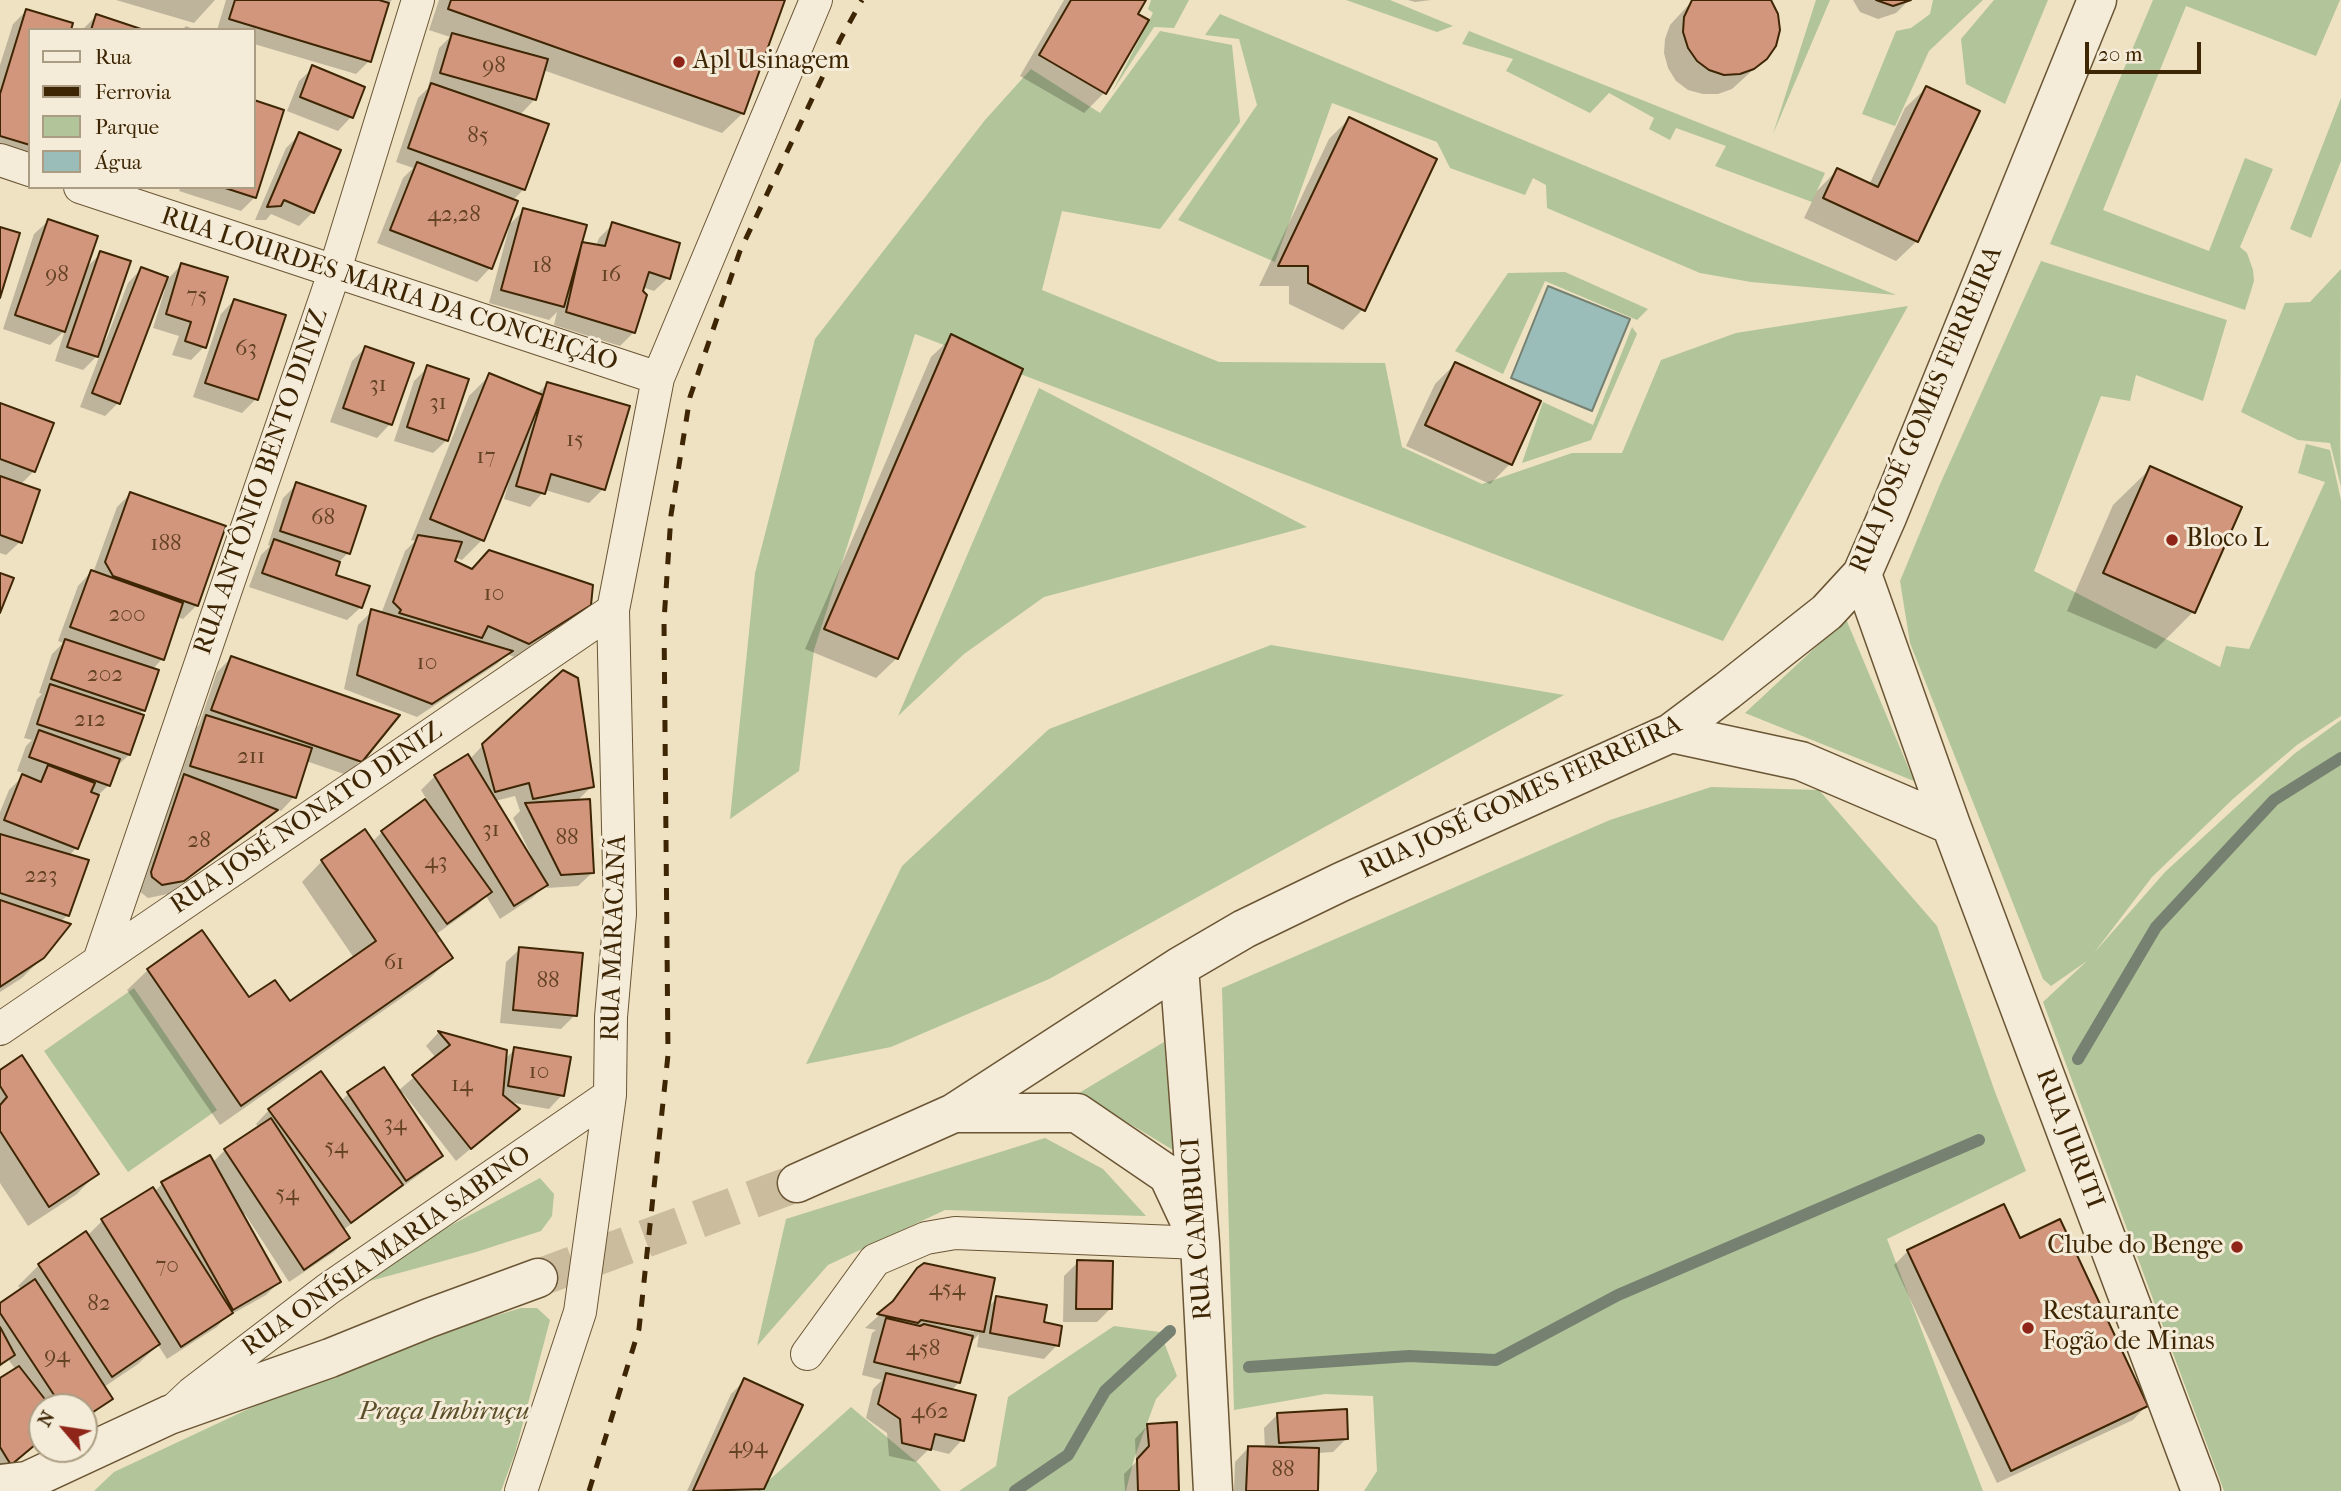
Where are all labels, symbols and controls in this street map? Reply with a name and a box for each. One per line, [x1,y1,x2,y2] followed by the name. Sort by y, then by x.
[28,28,256,189] legend
[2089,28,2204,72] scale bar
[2098,42,2142,66] text: 20 m
[95,45,132,69] text: Rua
[693,46,849,78] place label: Apl Usinagem
[482,52,506,80] house number: 98
[671,54,687,70] marker: Apl Usinagem
[95,80,171,104] text: Ferrovia
[95,115,159,139] text: Parque
[467,122,489,150] house number: 85
[95,150,142,174] text: Água
[157,201,621,379] street label: RUA LOURDES MARIA DA CONCEIÇÃO
[427,201,481,229] house number: 42,28
[1844,242,2010,578] street label: RUA JOSÉ GOMES FERREIRA
[532,252,552,280] house number: 18
[45,261,69,289] house number: 98
[601,261,621,289] house number: 16
[186,282,208,310] house number: 75
[188,305,336,659] street label: RUA ANTÔNIO BENTO DINIZ
[235,335,257,363] house number: 63
[369,371,387,399] house number: 31
[429,389,447,417] house number: 31
[566,426,584,454] house number: 15
[476,443,496,471] house number: 17
[311,504,335,532] house number: 68
[2186,524,2269,556] place label: Bloco L
[150,530,182,558] house number: 188
[2164,532,2180,548] marker: Bloco L
[484,580,504,608] house number: 10
[108,601,146,629] house number: 200
[417,649,437,677] house number: 10
[87,661,123,689] house number: 202
[74,706,106,734] house number: 212
[1355,709,1687,887] street label: RUA JOSÉ GOMES FERREIRA
[165,716,449,922] street label: RUA JOSÉ NONATO DINIZ
[237,743,265,771] house number: 211
[482,816,500,844] house number: 31
[555,824,579,852] house number: 88
[187,827,211,855] house number: 28
[596,834,634,1042] street label: RUA MARACANÃ
[424,848,448,876] house number: 43
[24,862,58,890] house number: 223
[384,949,404,977] house number: 61
[536,967,560,995] house number: 88
[529,1058,549,1086] house number: 10
[2028,1065,2110,1213] street label: RUA JURITI
[451,1071,473,1099] house number: 14
[383,1110,407,1138] house number: 34
[324,1133,348,1161] house number: 54
[1176,1137,1220,1321] street label: RUA CAMBUCI
[236,1140,538,1364] street label: RUA ONÍSIA MARIA SABINO
[275,1180,299,1208] house number: 54
[2047,1231,2223,1263] place label: Clube do Benge
[2229,1239,2245,1255] marker: Clube do Benge
[155,1252,179,1280] house number: 70
[929,1275,965,1303] house number: 454
[87,1290,111,1318] house number: 82
[2042,1297,2214,1358] place label: Restaurante Fogão de Minas
[2020,1320,2036,1336] marker: Restaurante Fogão de Minas
[906,1335,940,1363] house number: 458
[44,1342,70,1370] house number: 94
[28,1393,98,1463] north arrow
[359,1397,529,1429] park label: Praça Imbiruçu
[911,1398,949,1426] house number: 462
[33,1407,59,1430] text: N
[728,1433,768,1461] house number: 494
[1271,1456,1295,1484] house number: 88

